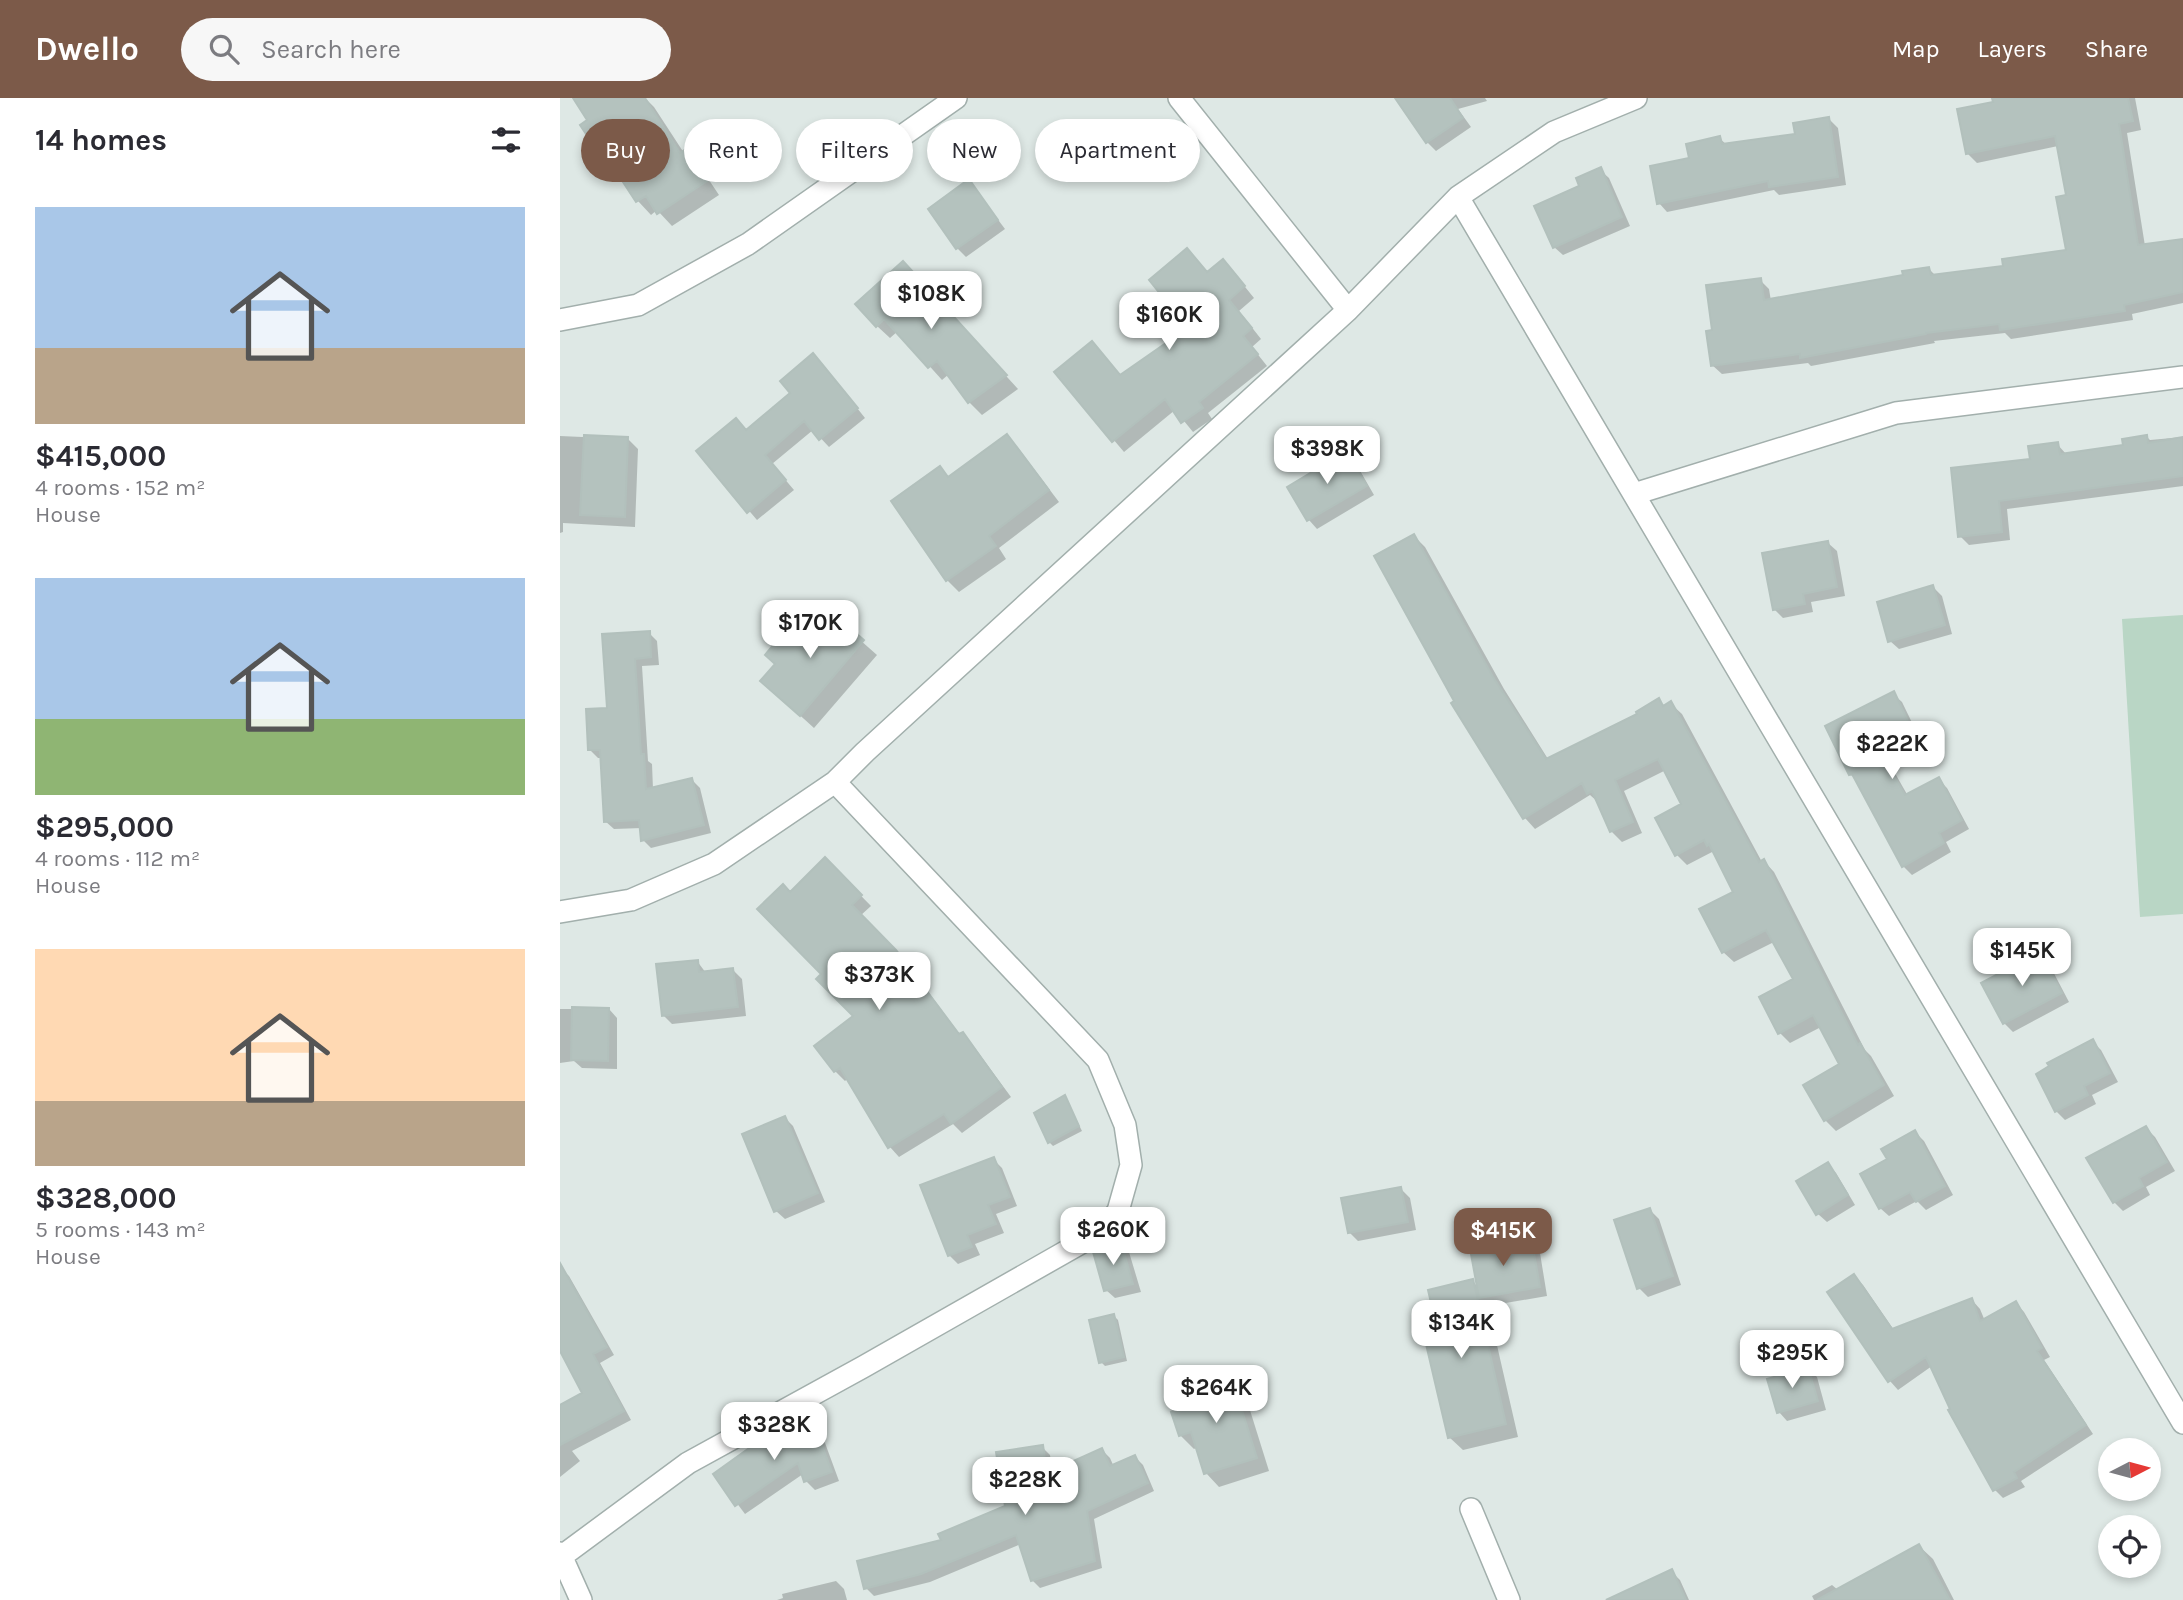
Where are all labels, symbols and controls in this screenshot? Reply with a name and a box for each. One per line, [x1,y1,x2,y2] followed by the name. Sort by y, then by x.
[181,18,671,81] search box
[35,30,139,68] text: Dwello
[205,30,243,68] icon: search
[261,34,401,65] text: Search here
[1892,35,1940,63] text: Map
[1978,35,2047,63] text: Layers
[2085,35,2148,63] text: Share
[581,119,670,182] chip: Buy
[684,119,782,182] chip: Rent
[796,119,913,182] chip: Filters
[927,119,1021,182] chip: New
[1035,119,1200,182] chip: Apartment
[487,121,525,159] icon: filters
[35,122,167,158] text: 14 homes
[217,253,343,379] icon: home
[882,272,980,331] pin: $108K
[897,280,965,307] text: $108K
[1120,292,1218,352] pin: $160K
[1135,301,1203,328] text: $160K
[1278,426,1376,486] pin: $398K
[1290,435,1364,462] text: $398K
[35,438,166,474] text: $415,000
[35,474,206,501] text: 4 rooms · 152 m²
[35,501,101,528] text: House
[761,601,859,660] pin: $170K
[777,609,843,636] text: $170K
[217,624,343,750] icon: home
[1843,722,1941,781] pin: $222K
[1856,730,1928,757] text: $222K
[35,809,174,845] text: $295,000
[35,845,200,872] text: 4 rooms · 112 m²
[35,872,101,899] text: House
[1973,928,2071,988] pin: $145K
[1989,937,2055,964] text: $145K
[830,953,928,1012] pin: $373K
[844,961,914,988] text: $373K
[217,995,343,1121] icon: home
[35,1180,176,1216] text: $328,000
[1064,1208,1162,1267] pin: $260K
[1454,1208,1552,1268] pin: $415K
[35,1216,206,1243] text: 5 rooms · 143 m²
[1076,1216,1150,1243] text: $260K
[1470,1217,1536,1244] text: $415K
[35,1243,101,1270] text: House
[1412,1300,1510,1360] pin: $134K
[1427,1309,1495,1336] text: $134K
[1743,1330,1841,1390] pin: $295K
[1756,1339,1828,1366] text: $295K
[1167,1366,1265,1425] pin: $264K
[1180,1374,1252,1401] text: $264K
[725,1402,823,1462] pin: $328K
[737,1411,811,1438] text: $328K
[2098,1438,2161,1502] north arrow
[2098,1438,2161,1578] map controls
[976,1458,1074,1517] pin: $228K
[988,1466,1062,1493] text: $228K
[2098,1515,2161,1578] button: locate

